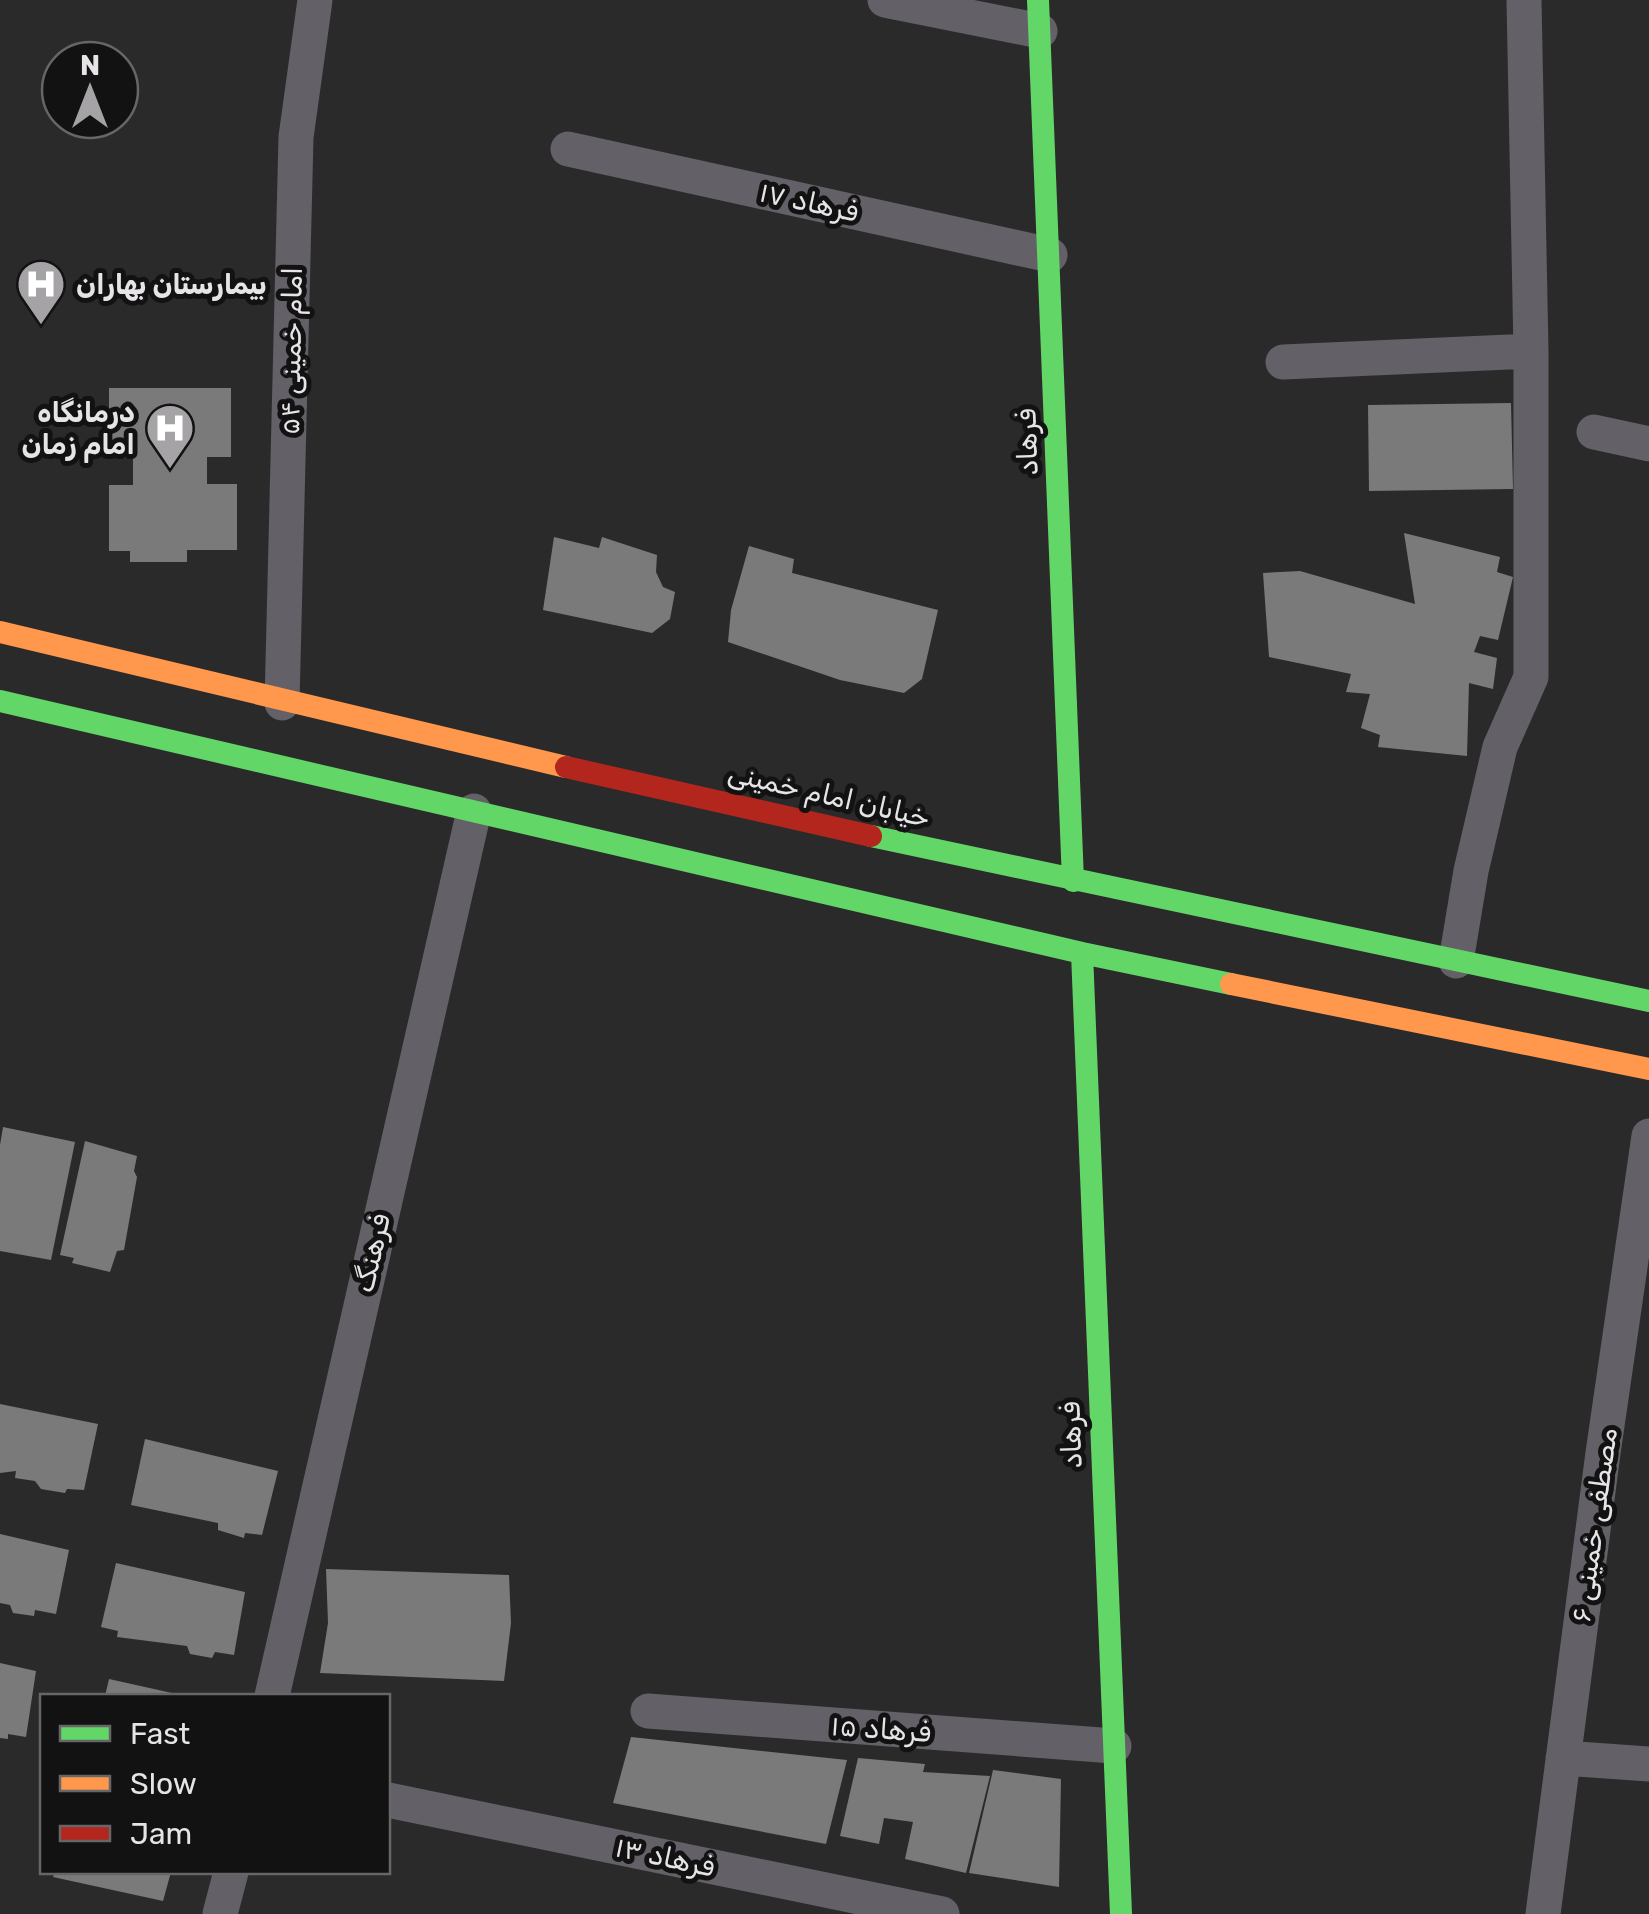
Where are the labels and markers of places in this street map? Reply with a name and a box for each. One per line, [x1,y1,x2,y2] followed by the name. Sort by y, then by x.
[15,258,67,326] hospital icon: بیمارستان بهاران
[76,268,267,301] place label: بیمارستان بهاران
[22,396,135,463] place label: درمانگاه امام زمان
[144,402,196,470] hospital icon: درمانگاه امام زمان

